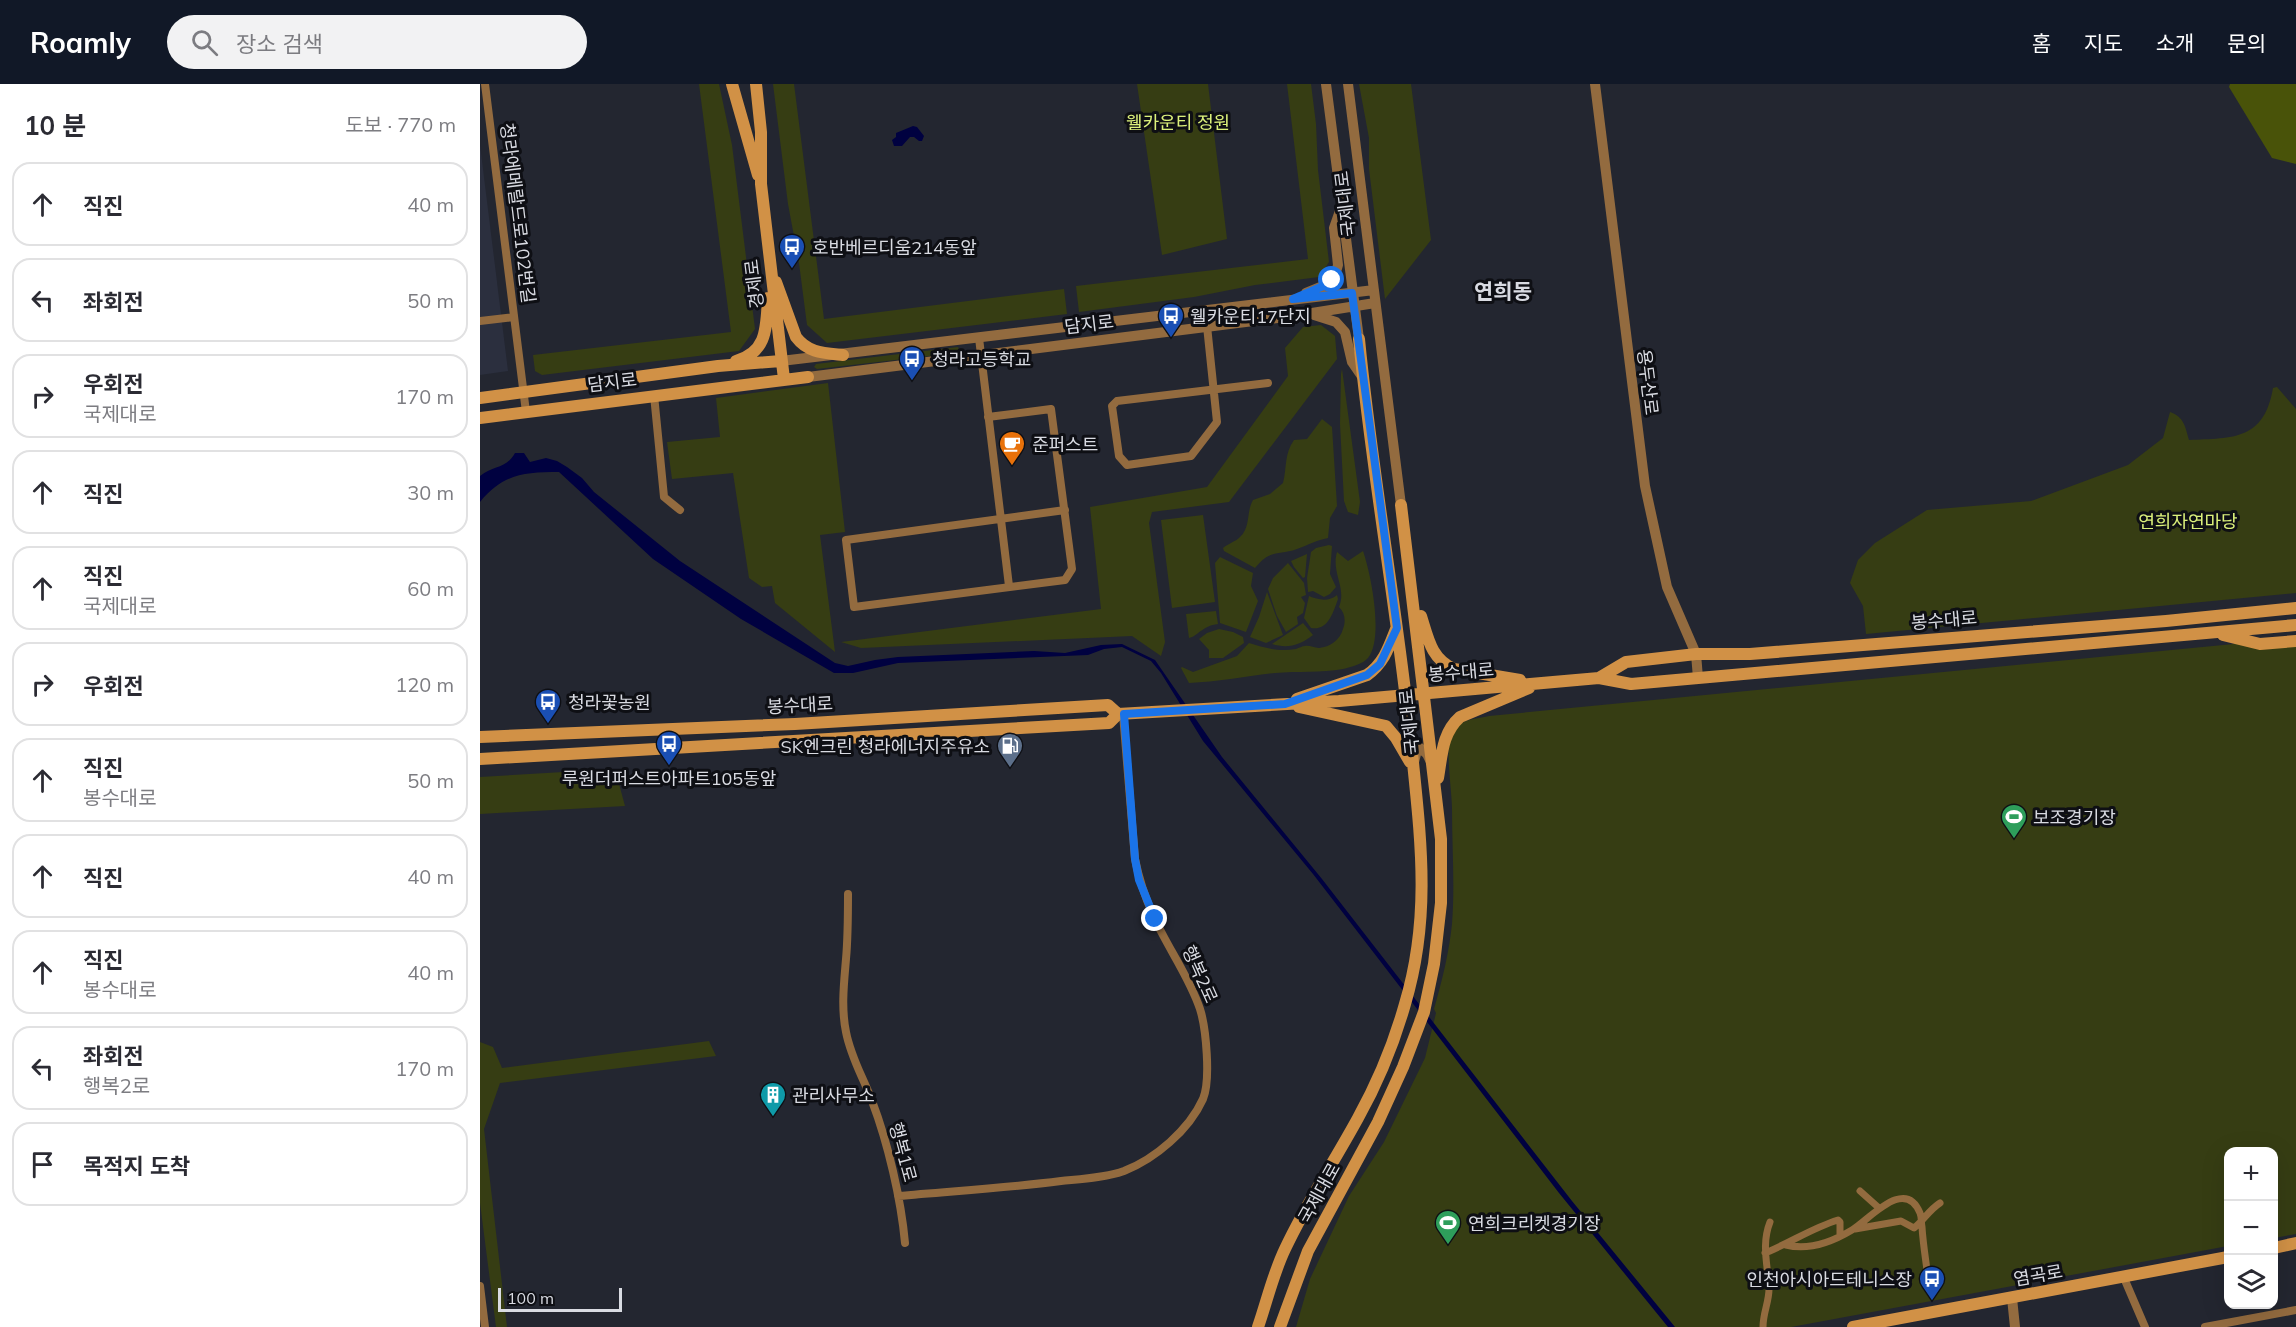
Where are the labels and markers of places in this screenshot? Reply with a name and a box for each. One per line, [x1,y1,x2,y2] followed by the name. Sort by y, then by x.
[777,232,807,270] bus stop icon: 호반베르디움214동앞
[812,236,977,259] place label: 호반베르디움214동앞
[1156,301,1186,339] bus stop icon: 웰카운티17단지
[1190,305,1311,328] place label: 웰카운티17단지
[897,344,927,382] bus stop icon: 청라고등학교
[932,348,1031,371] place label: 청라고등학교
[997,429,1027,467] cafe icon: 준퍼스트
[1032,433,1098,456] place label: 준퍼스트
[533,687,563,725] bus stop icon: 청라꽃농원
[568,691,651,714] place label: 청라꽃농원
[654,729,684,767] bus stop icon: 루원더퍼스트아파트105동앞
[995,731,1025,769] fuel station icon: SK엔크린 청라에너지주유소
[781,735,990,758] place label: SK엔크린 청라에너지주유소
[562,767,776,790] place label: 루원더퍼스트아파트105동앞
[1999,802,2029,840] sports icon: 보조경기장
[2033,806,2116,829] place label: 보조경기장
[758,1080,788,1118] building icon: 관리사무소
[792,1084,875,1107] place label: 관리사무소
[1433,1208,1463,1246] sports icon: 연희크리켓경기장
[1468,1212,1600,1235] place label: 연희크리켓경기장
[1917,1264,1947,1302] bus stop icon: 인천아시아드테니스장
[1746,1268,1912,1291] place label: 인천아시아드테니스장

